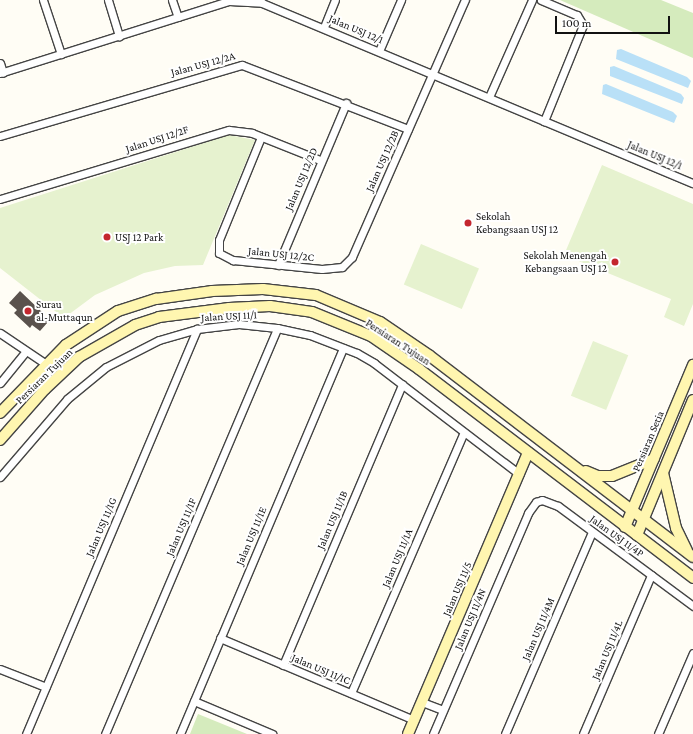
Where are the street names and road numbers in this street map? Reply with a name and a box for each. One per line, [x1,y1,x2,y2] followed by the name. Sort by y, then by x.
[327,12,385,46] street label: Jalan USJ 12/1
[169,49,237,79] street label: Jalan USJ 12/2A
[124,123,190,155] street label: Jalan USJ 12/2F
[363,128,401,194] street label: Jalan USJ 12/2B
[626,138,684,172] street label: Jalan USJ 12/1
[282,146,320,212] street label: Jalan USJ 12/2D
[247,244,315,264] street label: Jalan USJ 12/2C
[201,308,257,324] street label: Jalan USJ 11/1
[363,316,433,368] street label: Persiaran Tujuan
[13,345,75,407] street label: Persiaran Tujuan
[629,409,667,473] street label: Persiaran Setia
[314,489,350,551] street label: Jalan USJ 11/1B
[83,495,119,559] street label: Jalan USJ 11/1G
[163,496,199,558] street label: Jalan USJ 11/1F
[233,505,269,567] street label: Jalan USJ 11/1E
[587,512,647,560] street label: Jalan USJ 11/4P
[379,527,415,589] street label: Jalan USJ 11/1A
[440,560,474,618] street label: Jalan USJ 11/5
[451,586,489,652] street label: Jalan USJ 11/4N
[519,596,557,662] street label: Jalan USJ 11/4M
[589,618,625,682] street label: Jalan USJ 11/4L
[290,651,352,687] street label: Jalan USJ 11/1C

